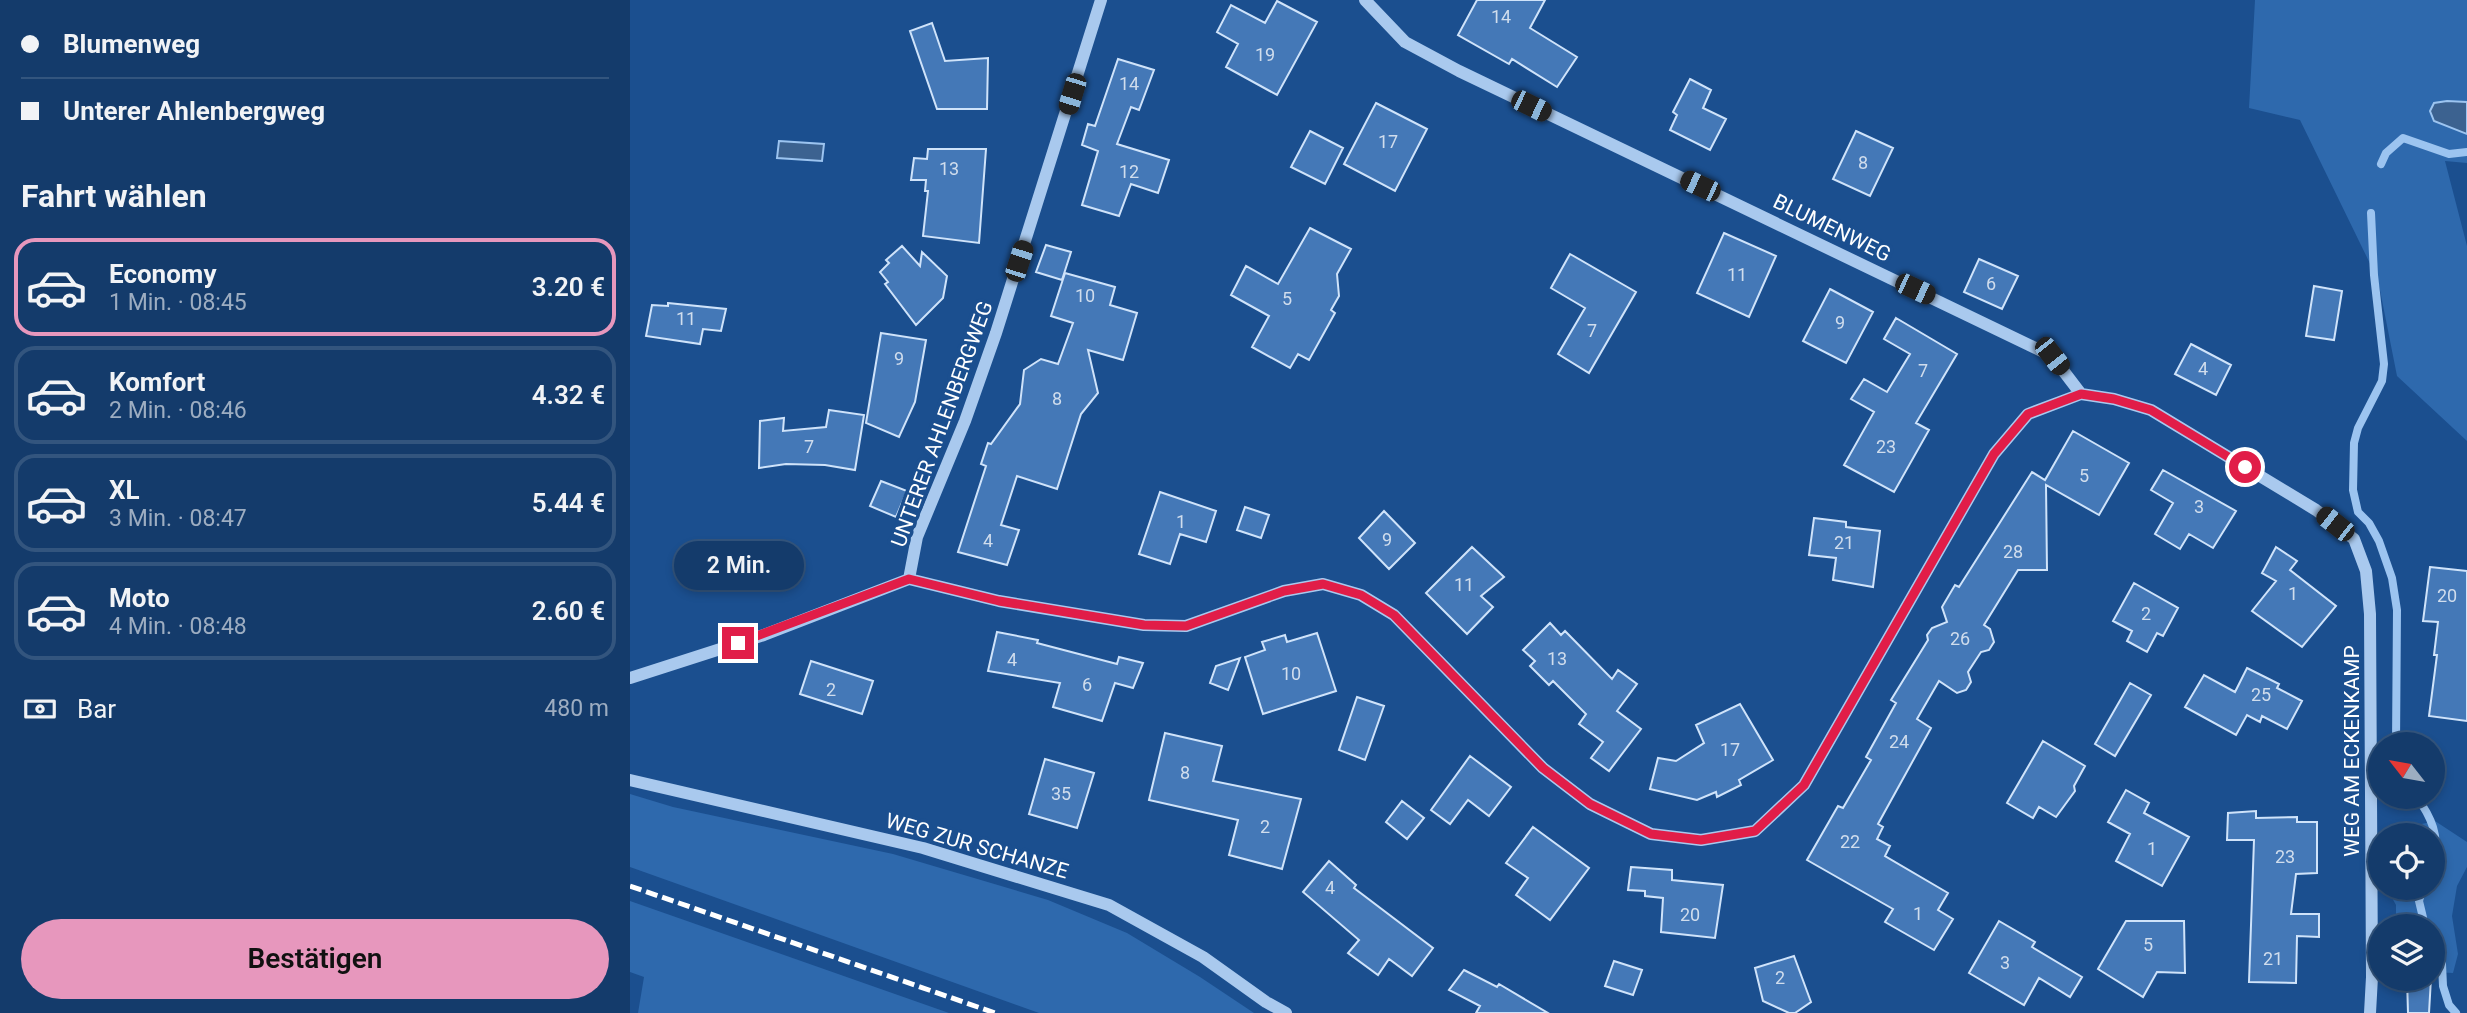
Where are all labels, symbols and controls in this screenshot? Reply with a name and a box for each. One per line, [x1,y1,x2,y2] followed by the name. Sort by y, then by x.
[1491,6,1511,27] house number: 14
[63,29,200,59] text: Blumenweg
[1255,44,1275,65] house number: 19
[1056,71,1089,117] car
[1119,73,1139,94] house number: 14
[1508,87,1555,125] car
[63,96,325,126] text: Unterer Ahlenbergweg
[1378,131,1398,152] house number: 17
[1858,152,1868,173] house number: 8
[939,158,959,179] house number: 13
[1119,161,1139,182] house number: 12
[1677,168,1724,204] car
[21,177,207,215] text: Fahrt wählen
[1769,189,1895,267] street label: BLUMENWEG
[1003,238,1036,284] car
[25,256,88,319] icon: car
[109,259,216,289] text: Economy
[1727,264,1747,285] house number: 11
[1892,271,1939,307] car
[532,272,605,302] text: 3.20 €
[1986,273,1996,294] house number: 6
[1075,285,1095,306] house number: 10
[1282,288,1292,309] house number: 5
[109,289,247,316] text: 1 Min. · 08:45
[886,298,998,550] street label: UNTERER AHLENBERGWEG
[676,308,696,329] house number: 11
[1835,312,1845,333] house number: 9
[1587,320,1597,341] house number: 7
[2031,333,2074,379] car
[894,348,904,369] house number: 9
[2198,358,2208,379] house number: 4
[1918,360,1928,381] house number: 7
[25,364,88,427] icon: car
[109,367,205,397] text: Komfort
[532,380,605,410] text: 4.32 €
[1052,388,1062,409] house number: 8
[109,397,247,424] text: 2 Min. · 08:46
[804,436,814,457] house number: 7
[1876,436,1896,457] house number: 23
[2229,451,2261,483] route start
[2079,465,2089,486] house number: 5
[25,472,88,535] icon: car
[109,475,140,505] text: XL
[532,488,605,518] text: 5.44 €
[2194,496,2204,517] house number: 3
[2312,503,2359,545] car
[109,505,247,532] text: 3 Min. · 08:47
[1176,511,1186,532] house number: 1
[1382,529,1392,550] house number: 9
[983,530,993,551] house number: 4
[1834,532,1854,553] house number: 21
[2003,541,2023,562] house number: 28
[673,542,803,590] callout: 2 Min.
[707,552,771,579] text: 2 Min.
[1454,574,1474,595] house number: 11
[25,580,88,643] icon: car
[109,583,170,613] text: Moto
[2288,583,2298,604] house number: 1
[2437,585,2457,606] house number: 20
[532,596,605,626] text: 2.60 €
[2141,603,2151,624] house number: 2
[109,613,247,640] text: 4 Min. · 08:48
[722,627,754,659] route end
[1950,628,1970,649] house number: 26
[2340,645,2364,857] street label: WEG AM ECKENKAMP
[1547,648,1567,669] house number: 13
[1007,649,1017,670] house number: 4
[1281,663,1301,684] house number: 10
[1082,674,1092,695] house number: 6
[826,679,836,700] house number: 2
[2251,684,2271,705] house number: 25
[21,690,59,728] icon: cash
[77,694,116,724] text: Bar
[544,695,609,722] text: 480 m
[1889,731,1909,752] house number: 24
[2368,732,2445,808] north arrow
[2368,732,2445,991] map controls
[1720,739,1740,760] house number: 17
[1180,762,1190,783] house number: 8
[1051,783,1071,804] house number: 35
[883,808,1071,884] street label: WEG ZUR SCHANZE
[1260,816,1270,837] house number: 2
[2368,823,2445,900] button: locate
[1840,831,1860,852] house number: 22
[2147,838,2157,859] house number: 1
[2275,846,2295,867] house number: 23
[1325,877,1335,898] house number: 4
[1913,903,1923,924] house number: 1
[1680,904,1700,925] house number: 20
[2368,914,2445,991] button: layers
[21,919,609,999] button: Bestätigen
[2143,934,2153,955] house number: 5
[2263,948,2283,969] house number: 21
[2000,952,2010,973] house number: 3
[1775,967,1785,988] house number: 2

